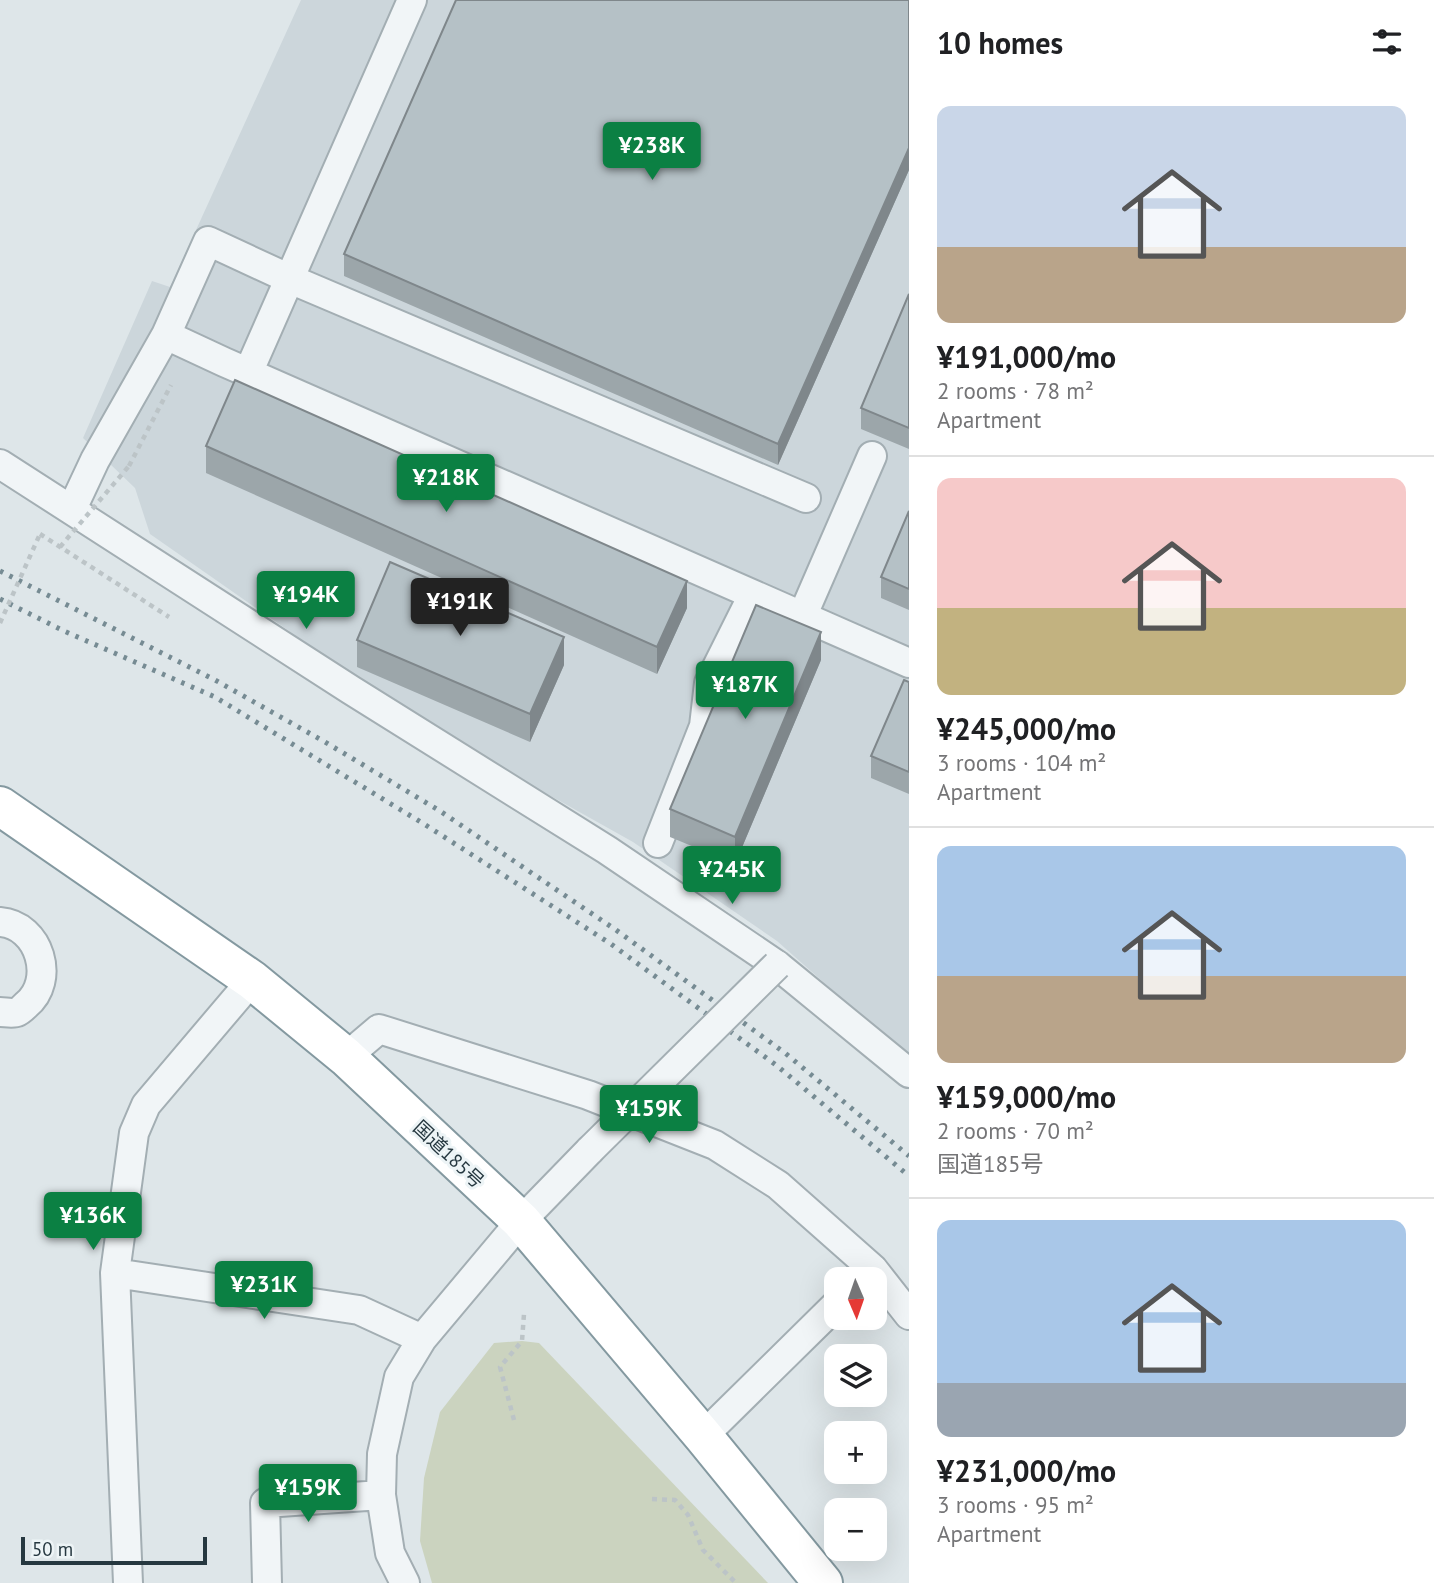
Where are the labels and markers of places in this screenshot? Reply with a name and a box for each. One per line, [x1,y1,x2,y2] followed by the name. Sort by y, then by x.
[603,122,701,182] pin: ¥238K
[397,454,495,514] pin: ¥218K
[257,572,355,631] pin: ¥194K
[411,578,509,638] pin: ¥191K
[696,662,794,721] pin: ¥187K
[683,846,781,906] pin: ¥245K
[600,1086,698,1145] pin: ¥159K
[44,1192,142,1252] pin: ¥136K
[215,1262,313,1321] pin: ¥231K
[259,1464,357,1524] pin: ¥159K

